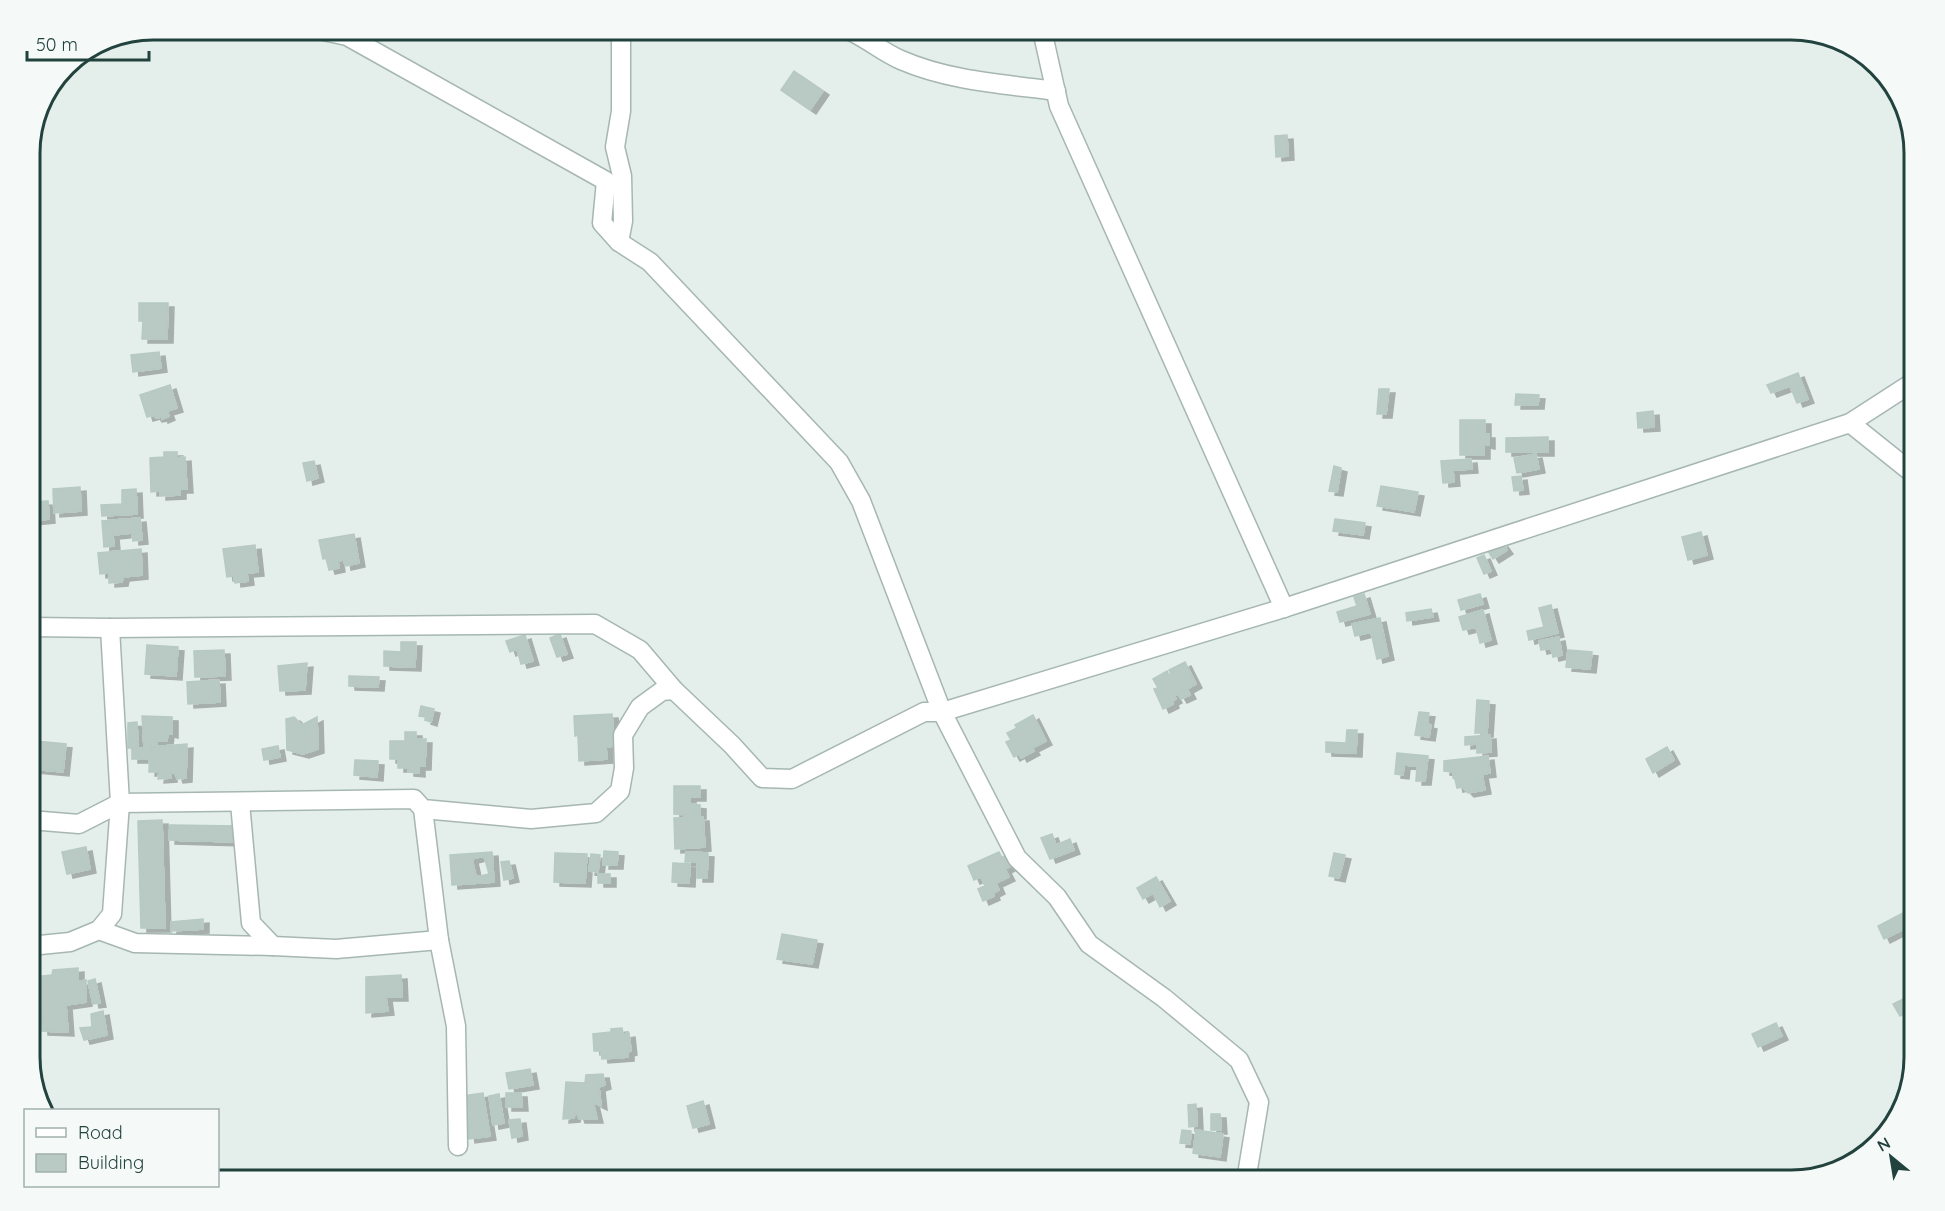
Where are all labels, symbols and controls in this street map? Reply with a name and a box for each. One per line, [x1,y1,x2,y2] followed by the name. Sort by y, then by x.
[27,24,148,62] scale bar
[36,33,78,56] text: 50 m
[24,1109,219,1187] legend
[78,1121,123,1144] text: Road
[1861,1127,1921,1187] north arrow
[1873,1132,1894,1156] text: N
[78,1151,144,1174] text: Building

